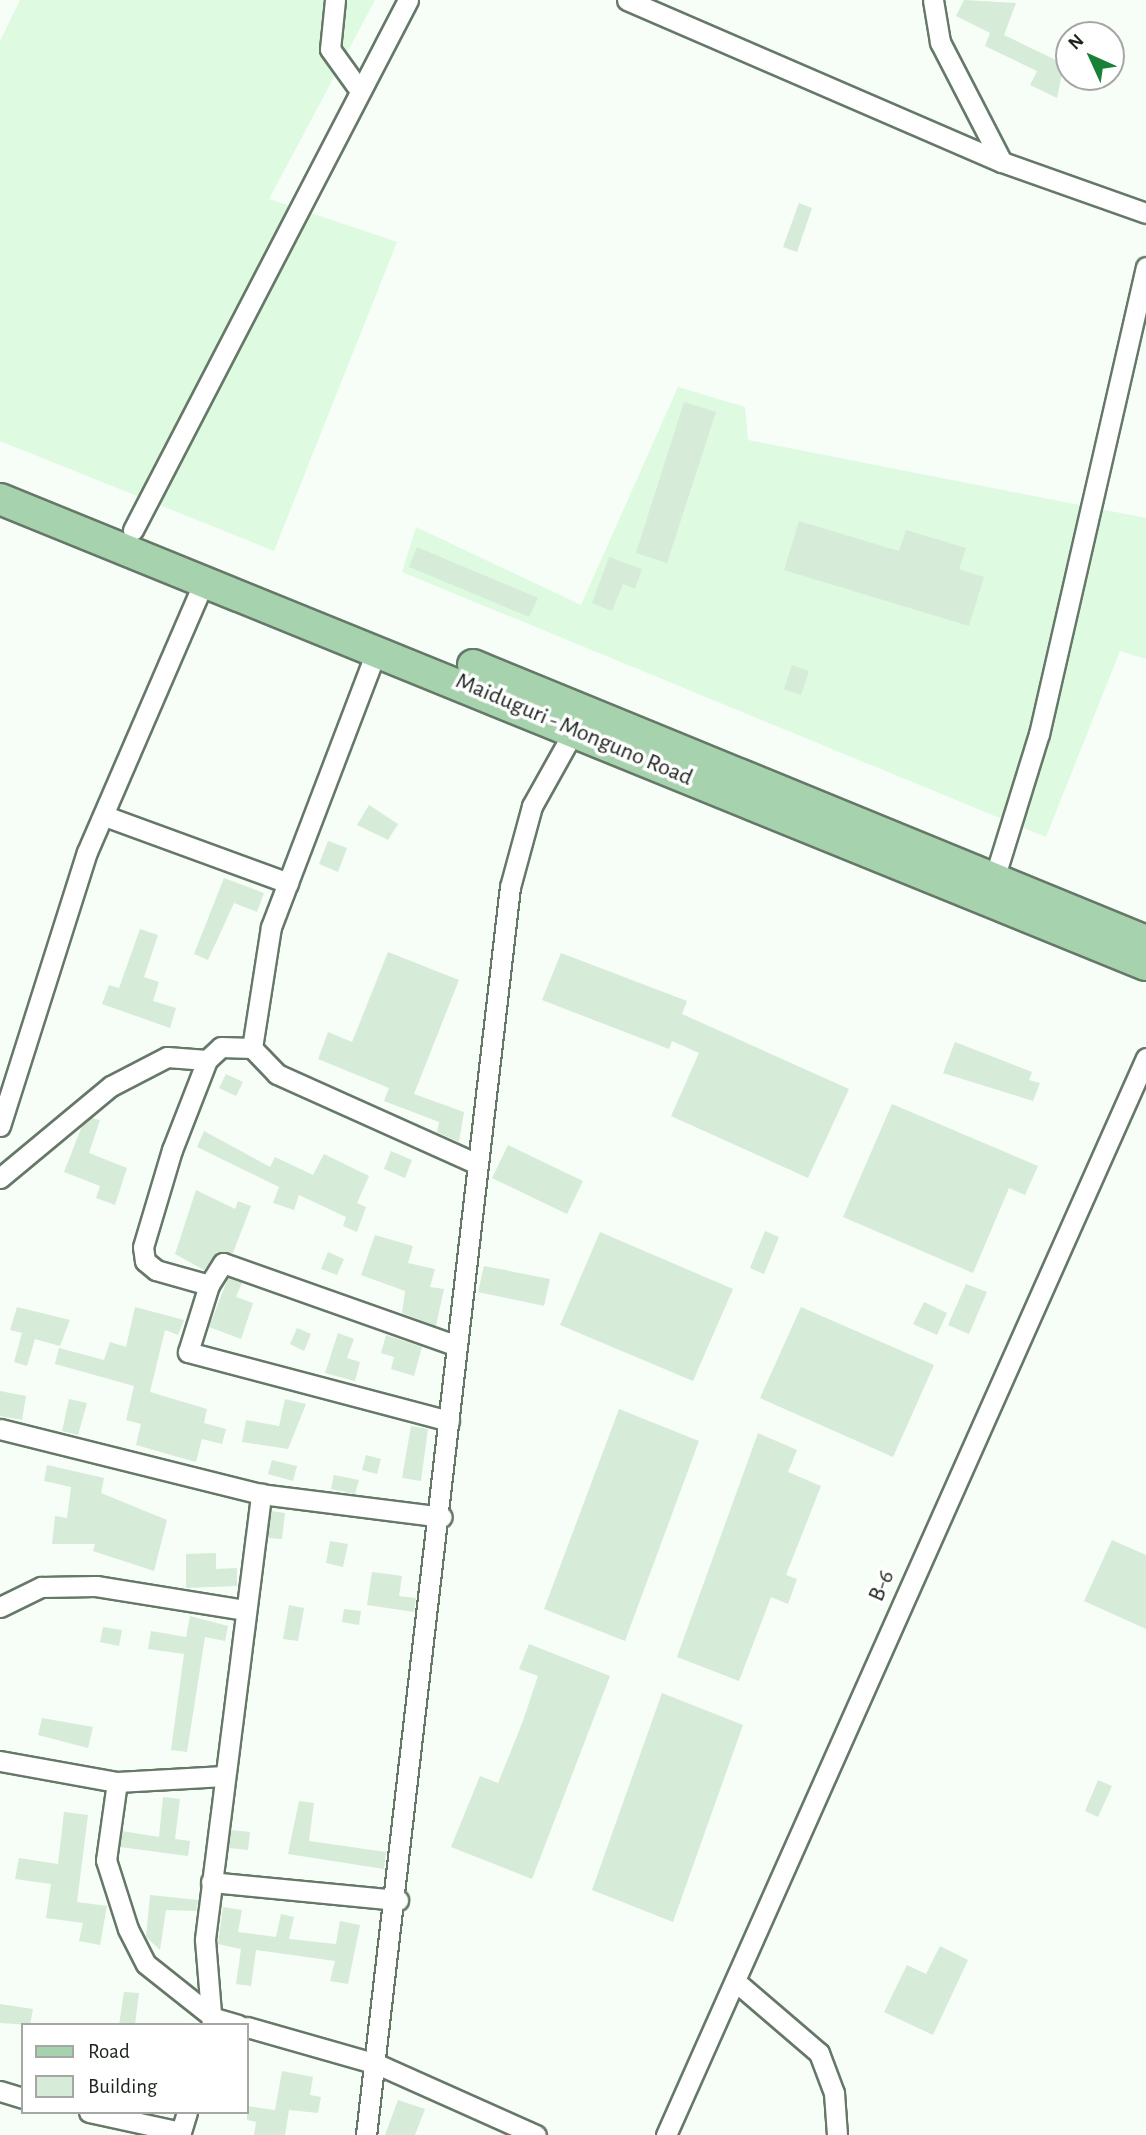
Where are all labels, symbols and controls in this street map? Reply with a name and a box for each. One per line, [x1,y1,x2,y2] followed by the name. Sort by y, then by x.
[1055,21,1125,91] north arrow
[1065,31,1088,54] text: N
[451,667,697,793] street label: Maiduguri - Monguno Road
[862,1566,902,1606] street label: B-6
[21,2023,248,2114] legend
[88,2041,130,2062] text: Road
[88,2076,157,2097] text: Building

